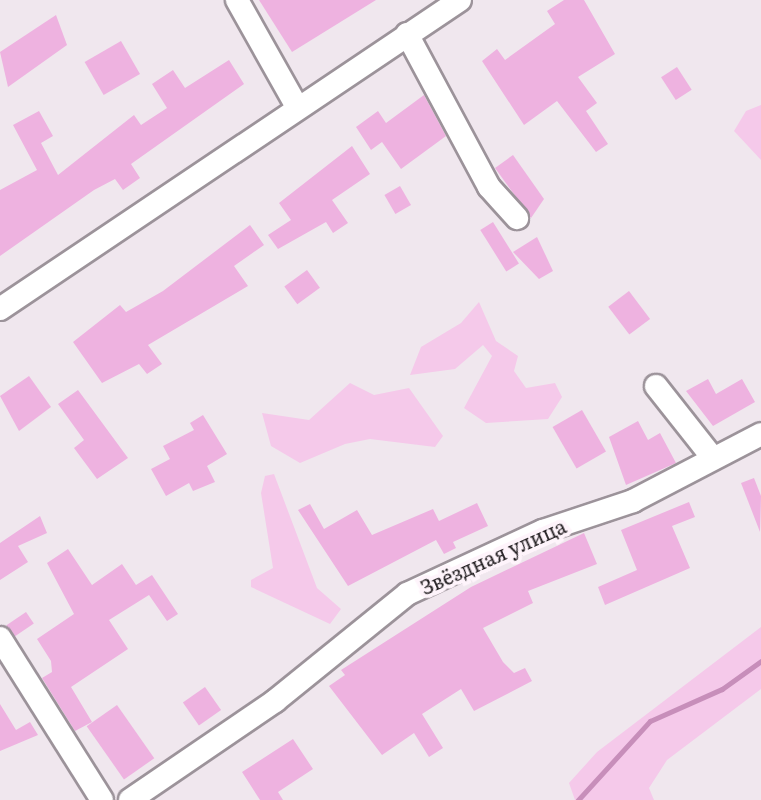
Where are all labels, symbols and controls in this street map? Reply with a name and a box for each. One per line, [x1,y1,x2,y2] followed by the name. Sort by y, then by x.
[416,513,570,599] street label: Звёздная улица

